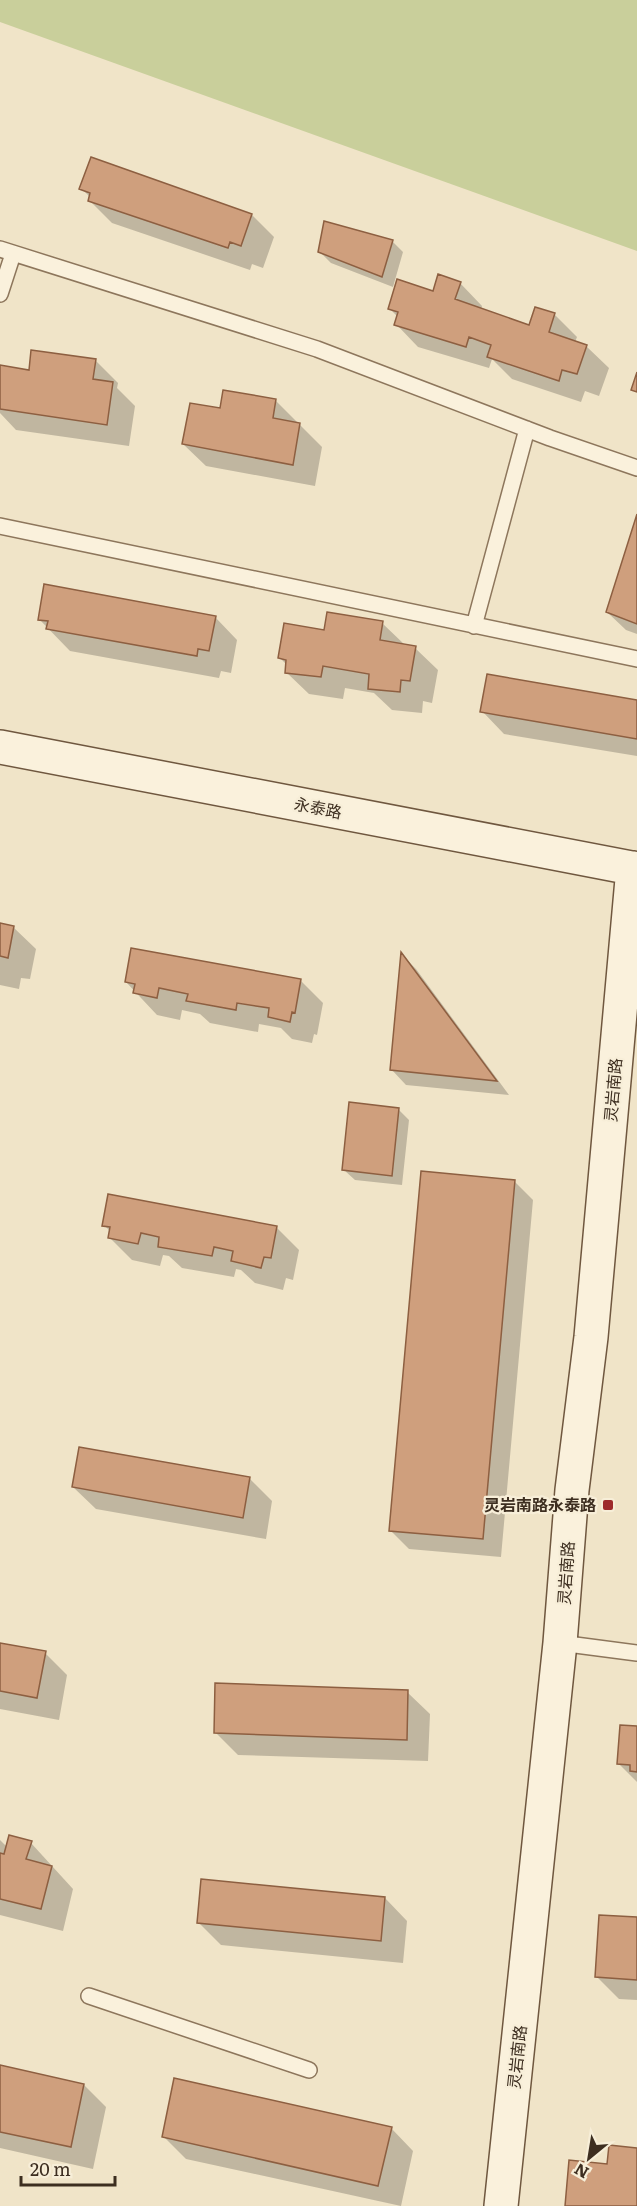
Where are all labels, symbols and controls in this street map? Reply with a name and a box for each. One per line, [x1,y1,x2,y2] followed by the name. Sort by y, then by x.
[292,791,344,823] street label: 永泰路
[597,1057,627,1123] street label: 灵岩南路
[484,1492,596,1516] place label: 灵岩南路永泰路
[601,1498,615,1512] marker: 灵岩南路永泰路
[551,1540,579,1606] street label: 灵岩南路
[501,2024,531,2090] street label: 灵岩南路
[559,2128,619,2188] north arrow
[21,2149,116,2187] scale bar
[30,2155,71,2182] text: 20 m
[569,2158,593,2186] text: N

